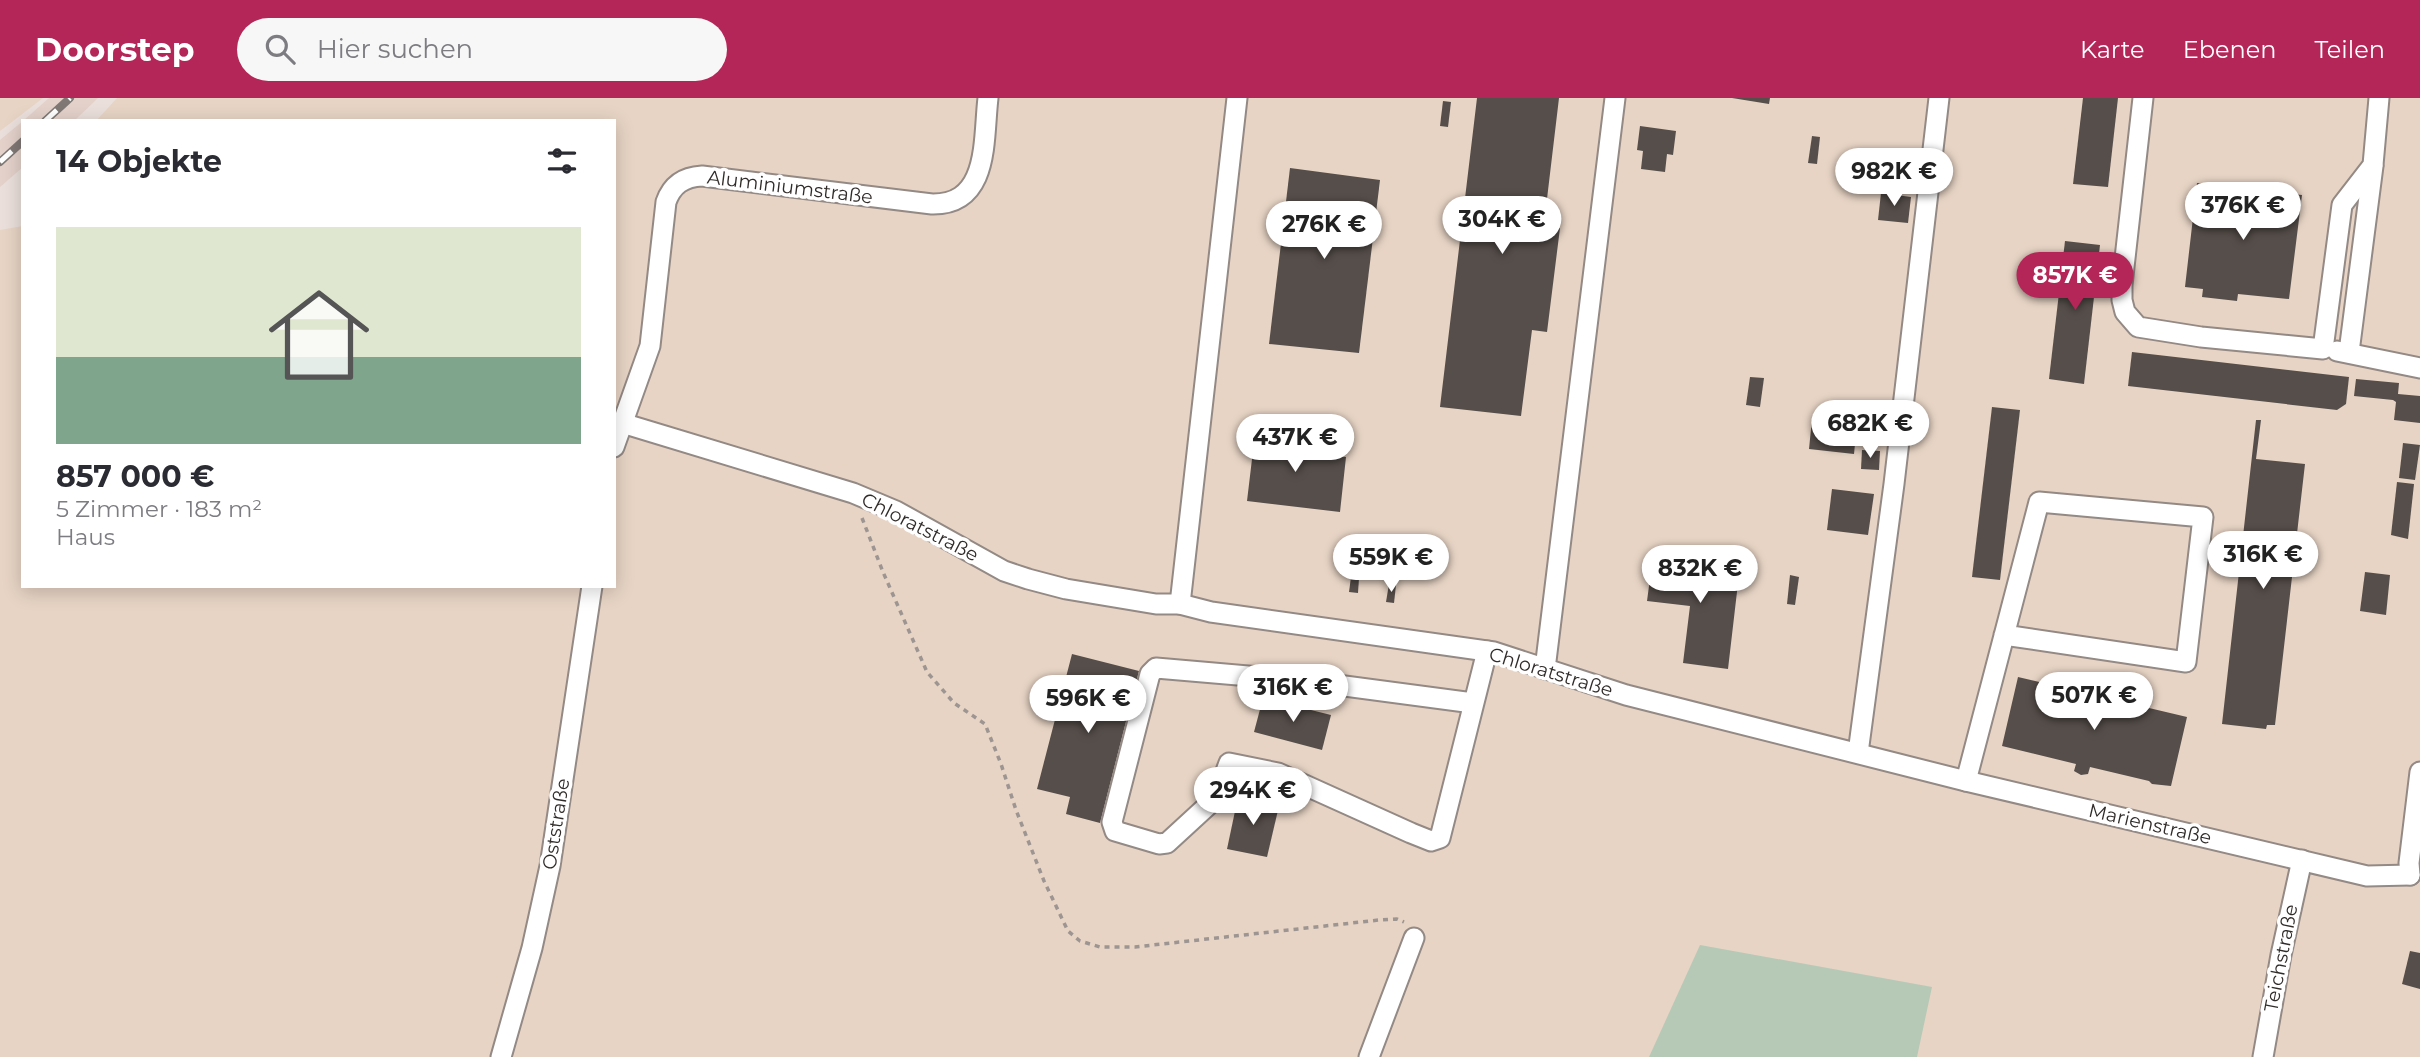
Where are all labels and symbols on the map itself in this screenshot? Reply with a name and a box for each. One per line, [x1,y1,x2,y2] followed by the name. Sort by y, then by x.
[1837,148,1951,208] pin: 982K €
[706,165,874,209] street label: Aluminiumstraße
[2186,183,2300,242] pin: 376K €
[1445,197,1559,256] pin: 304K €
[1267,202,1381,261] pin: 276K €
[2018,252,2132,312] pin: 857K €
[1813,400,1927,460] pin: 682K €
[1238,414,1352,474] pin: 437K €
[858,488,982,566] street label: Chloratstraße
[2206,532,2320,591] pin: 316K €
[1334,534,1448,594] pin: 559K €
[1643,546,1757,605] pin: 832K €
[1486,642,1616,702] street label: Chloratstraße
[1236,664,1350,724] pin: 316K €
[2037,672,2151,732] pin: 507K €
[1031,676,1145,735] pin: 596K €
[1196,768,1310,827] pin: 294K €
[537,777,575,871] street label: Oststraße
[2086,799,2214,849] street label: Marienstraße
[2259,902,2303,1014] street label: Teichstraße

